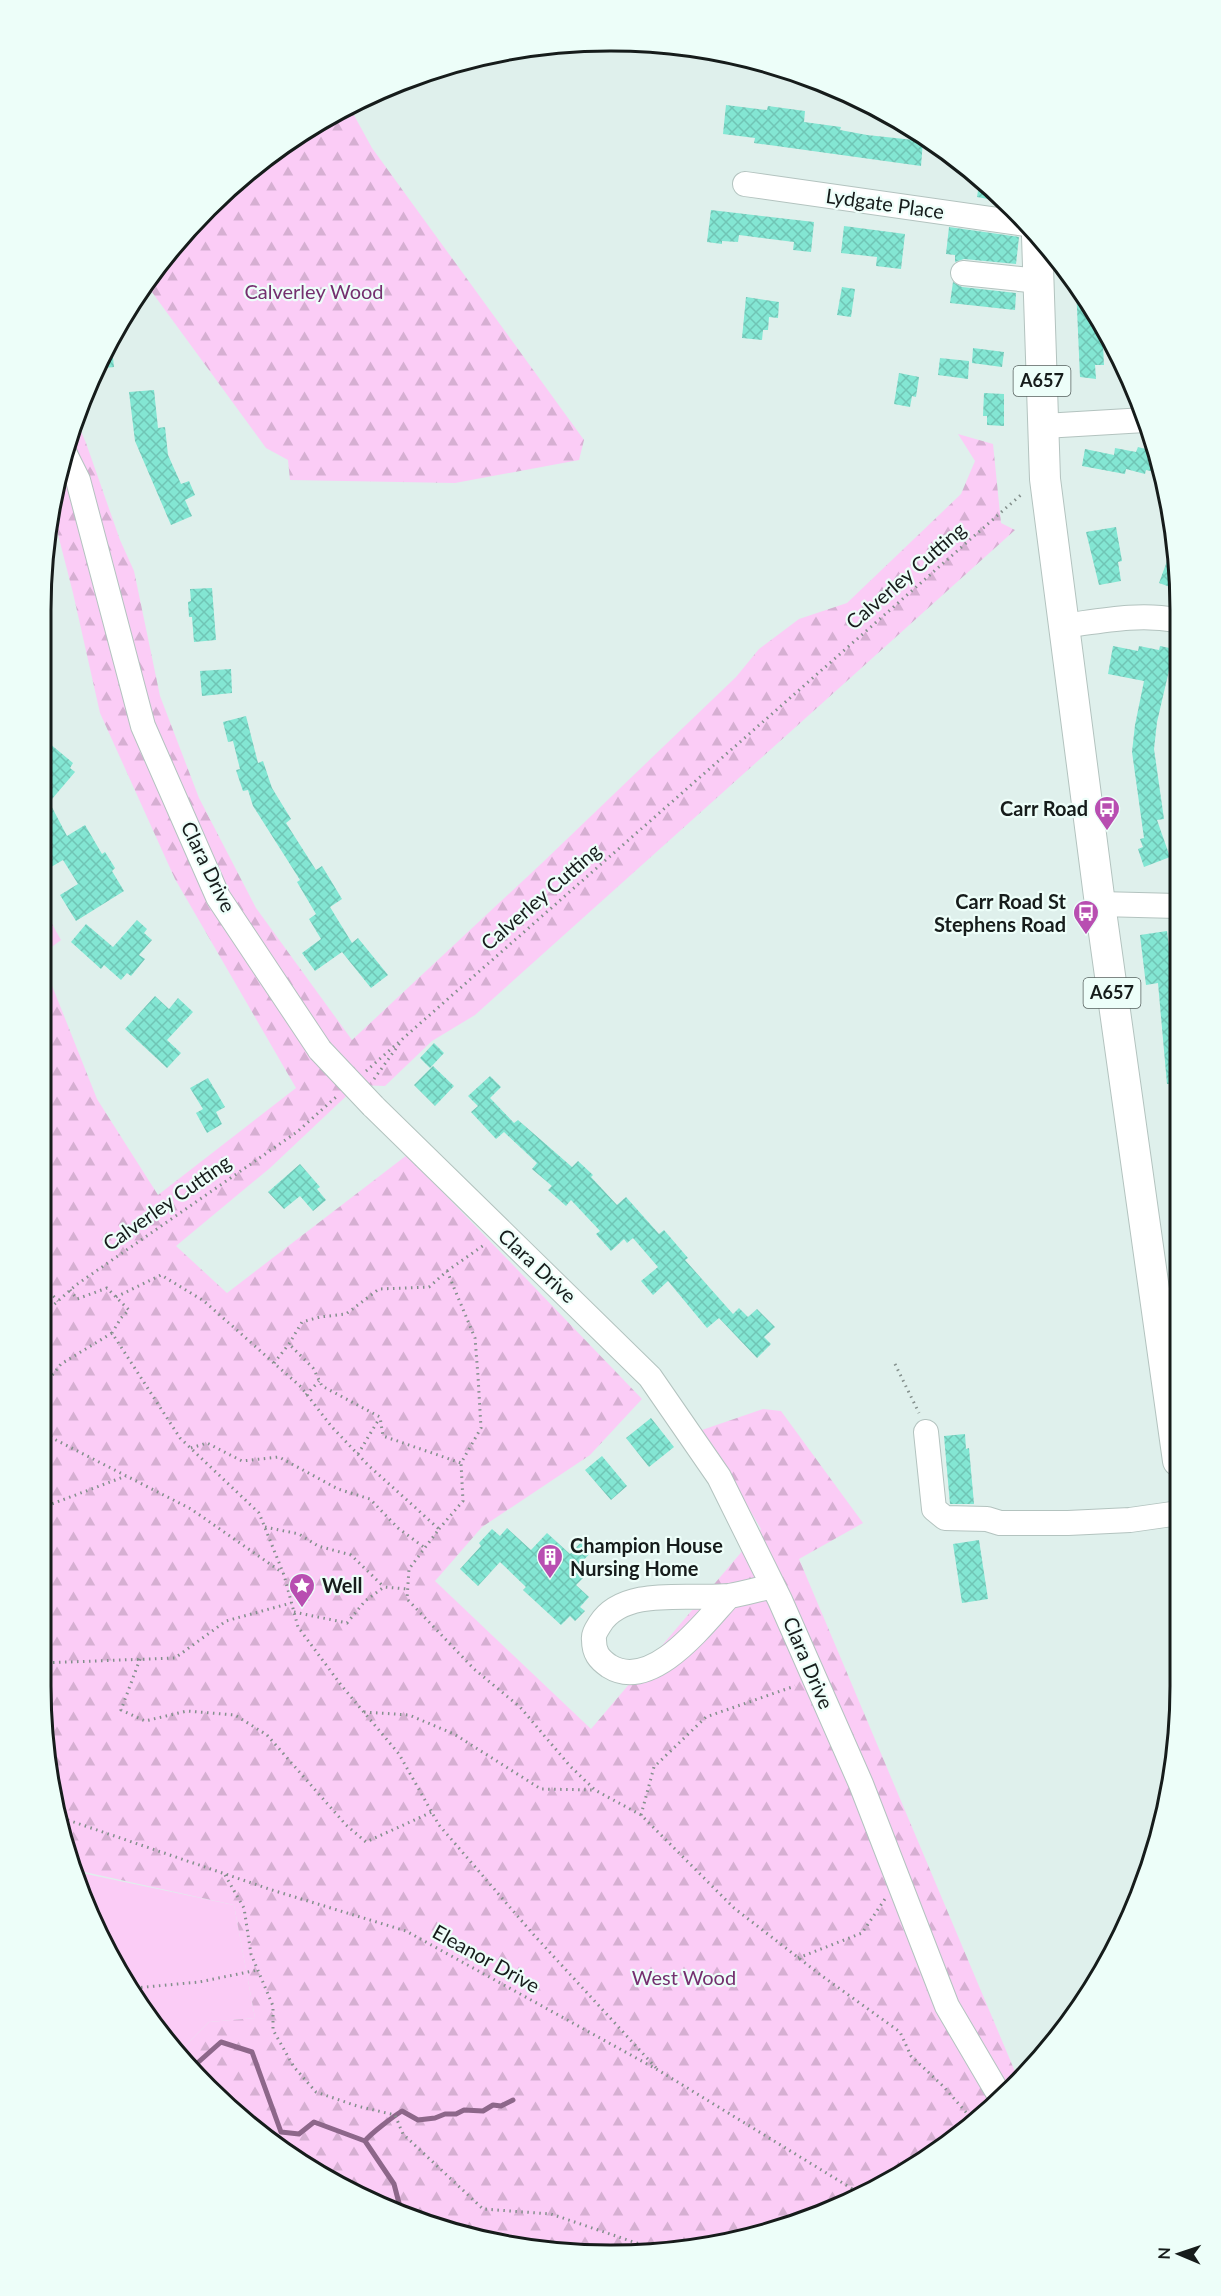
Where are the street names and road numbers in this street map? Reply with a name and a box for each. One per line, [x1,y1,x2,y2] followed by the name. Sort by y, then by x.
[824,183,946,223] street label: Lydgate Place
[1014,366,1070,396] road number: A657
[841,517,970,634] street label: Calverley Cutting
[177,817,241,916] street label: Clara Drive
[476,838,605,955] street label: Calverley Cutting
[1084,978,1140,1008] road number: A657
[98,1149,235,1255] street label: Calverley Cutting
[494,1223,582,1307] street label: Clara Drive
[779,1613,839,1712] street label: Clara Drive
[429,1919,544,1997] street label: Eleanor Drive

